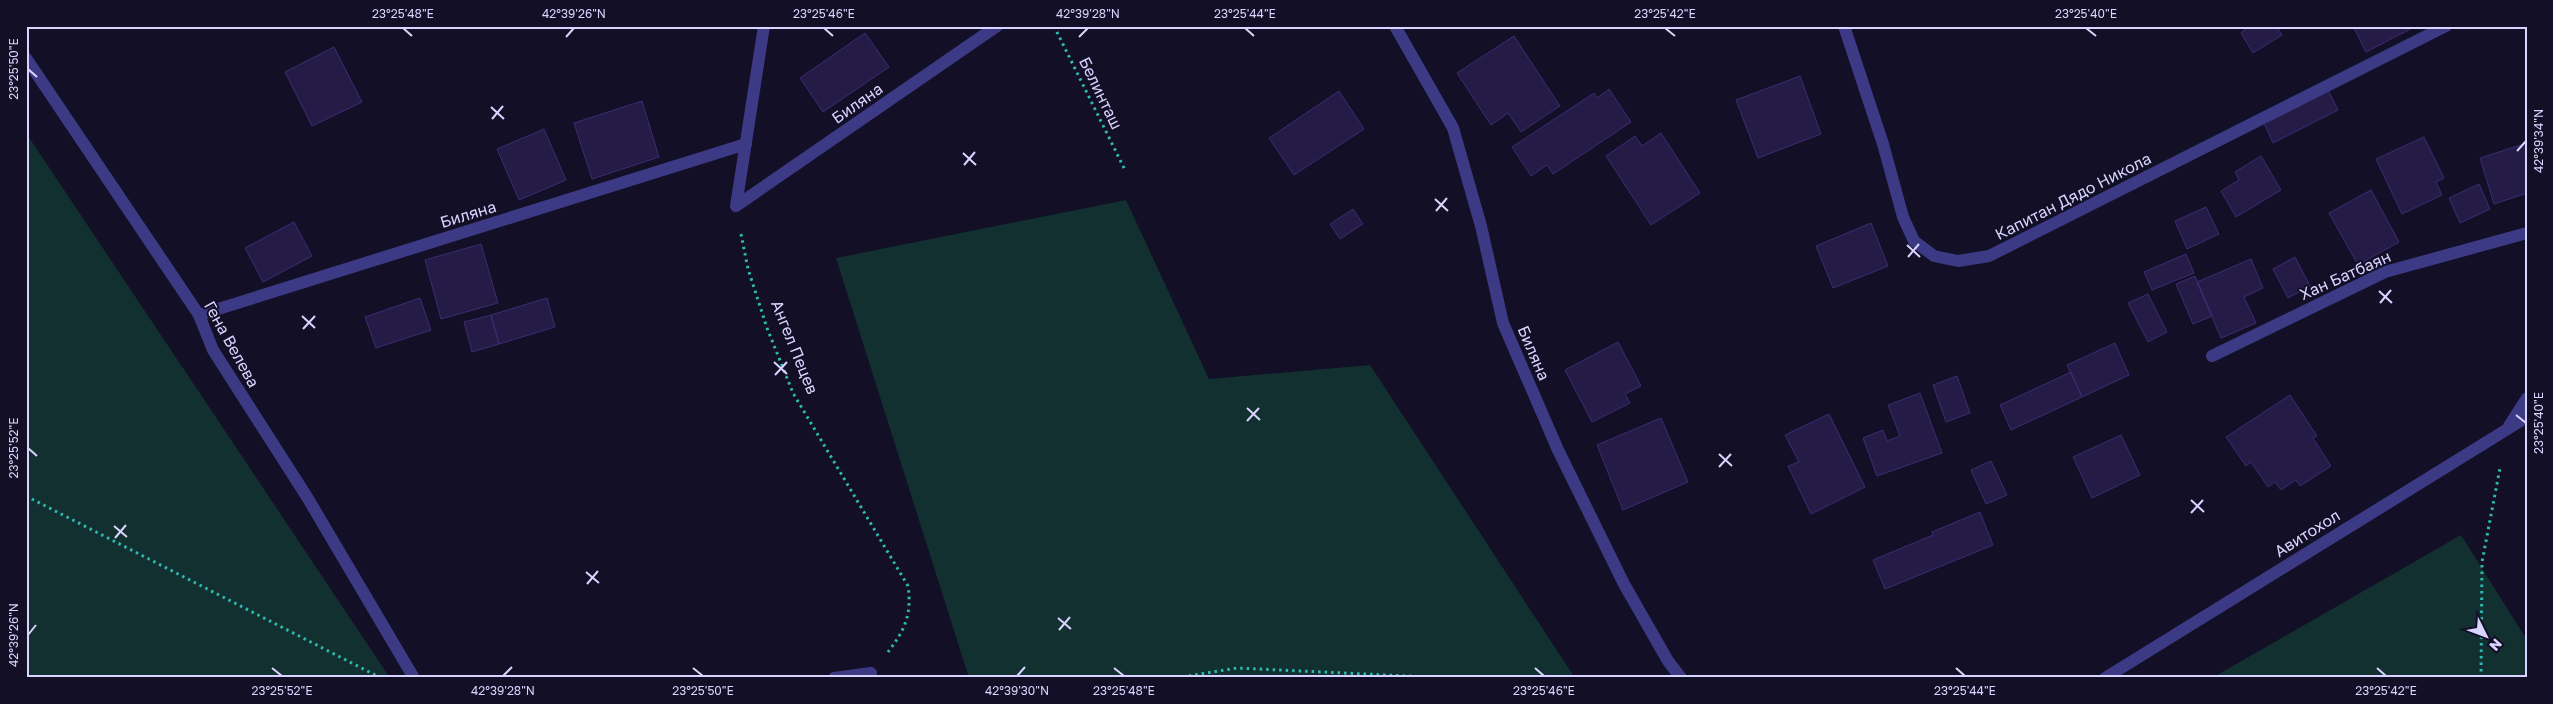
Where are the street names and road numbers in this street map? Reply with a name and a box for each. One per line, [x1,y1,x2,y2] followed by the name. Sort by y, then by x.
[1075,53,1127,133] street label: Белинташ
[828,78,886,128] street label: Биляна
[1992,148,2154,244] street label: Капитан Дядо Никола
[437,196,499,232] street label: Биляна
[2296,246,2394,304] street label: Хан Батбаян
[200,297,264,391] street label: Гена Велева
[767,297,823,397] street label: Ангел Пецев
[1514,323,1554,383] street label: Биляна
[2270,505,2344,561] street label: Авитохол

